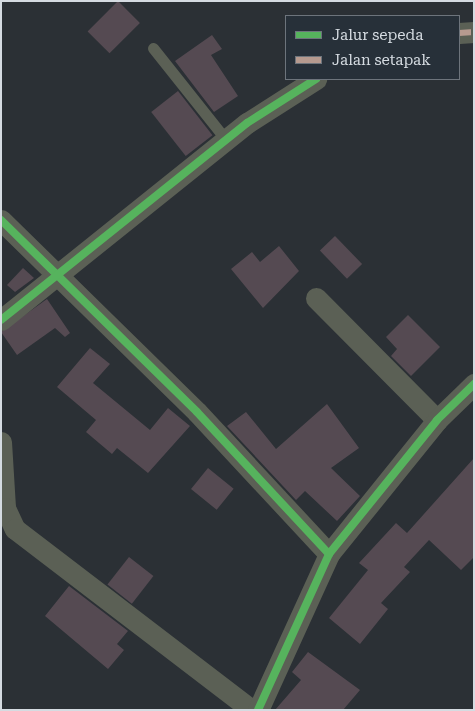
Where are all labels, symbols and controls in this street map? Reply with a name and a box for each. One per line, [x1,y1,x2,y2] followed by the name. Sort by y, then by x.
[285,15,460,80] legend
[332,26,423,44] text: Jalur sepeda
[332,51,431,69] text: Jalan setapak

